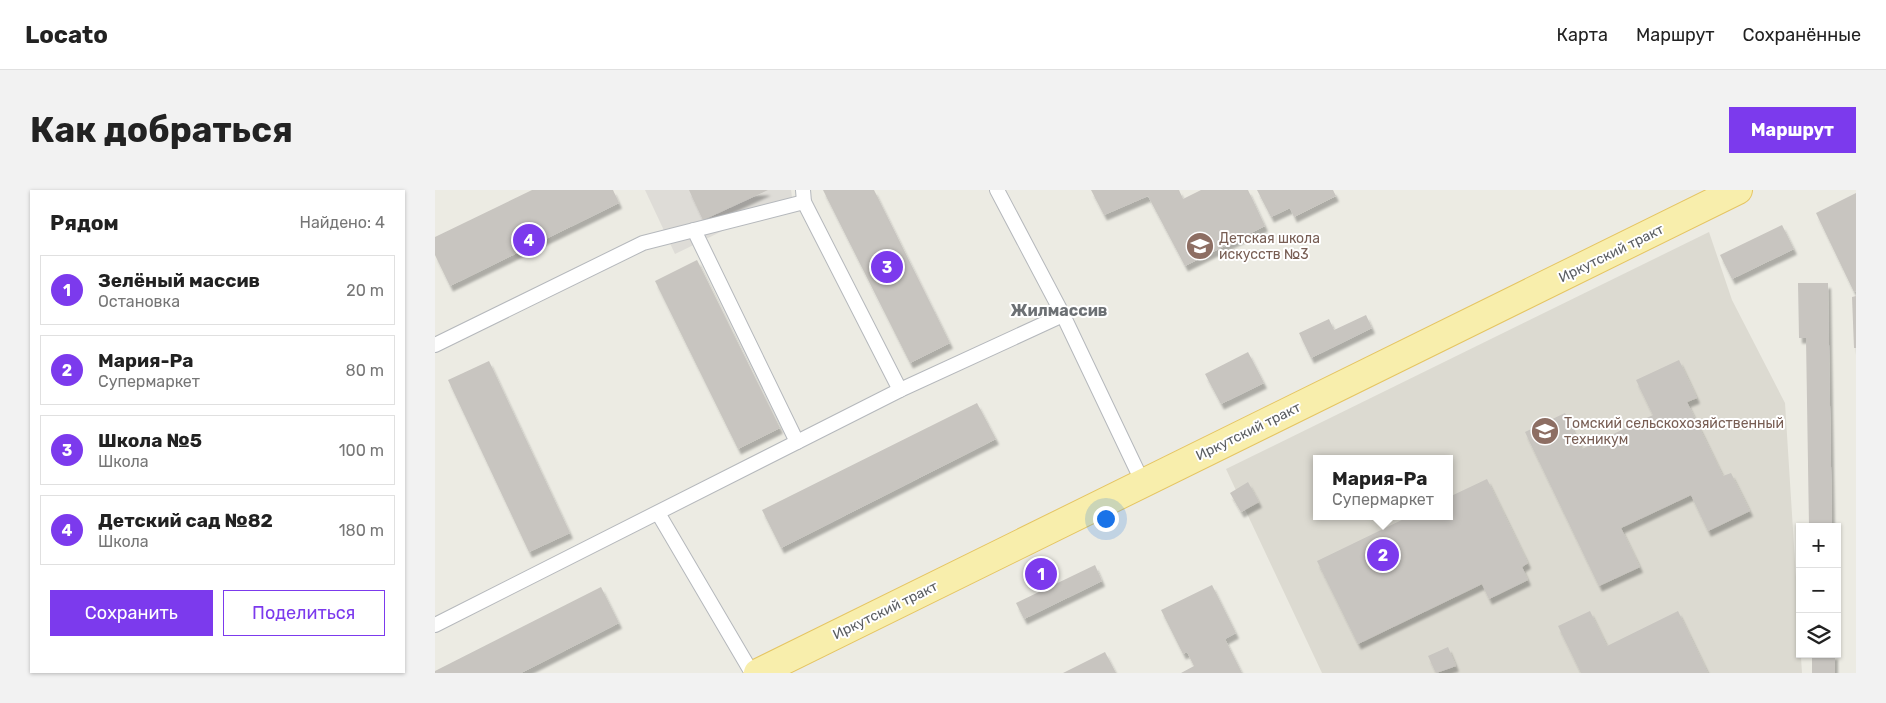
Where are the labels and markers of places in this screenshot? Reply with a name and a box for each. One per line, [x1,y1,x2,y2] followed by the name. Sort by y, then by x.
[513,221,545,259] pin: 4
[1219,230,1320,263] place label: Детская школа искусств №3
[1185,231,1215,261] school or university icon: Детская школа искусств №3
[871,248,903,286] pin: 3
[1564,415,1784,448] place label: Томский сельскохозяйственный техникум
[1530,416,1560,446] school or university icon: Томский сельскохозяйственный техникум
[1367,536,1399,574] pin: 2
[1025,555,1057,593] pin: 1

